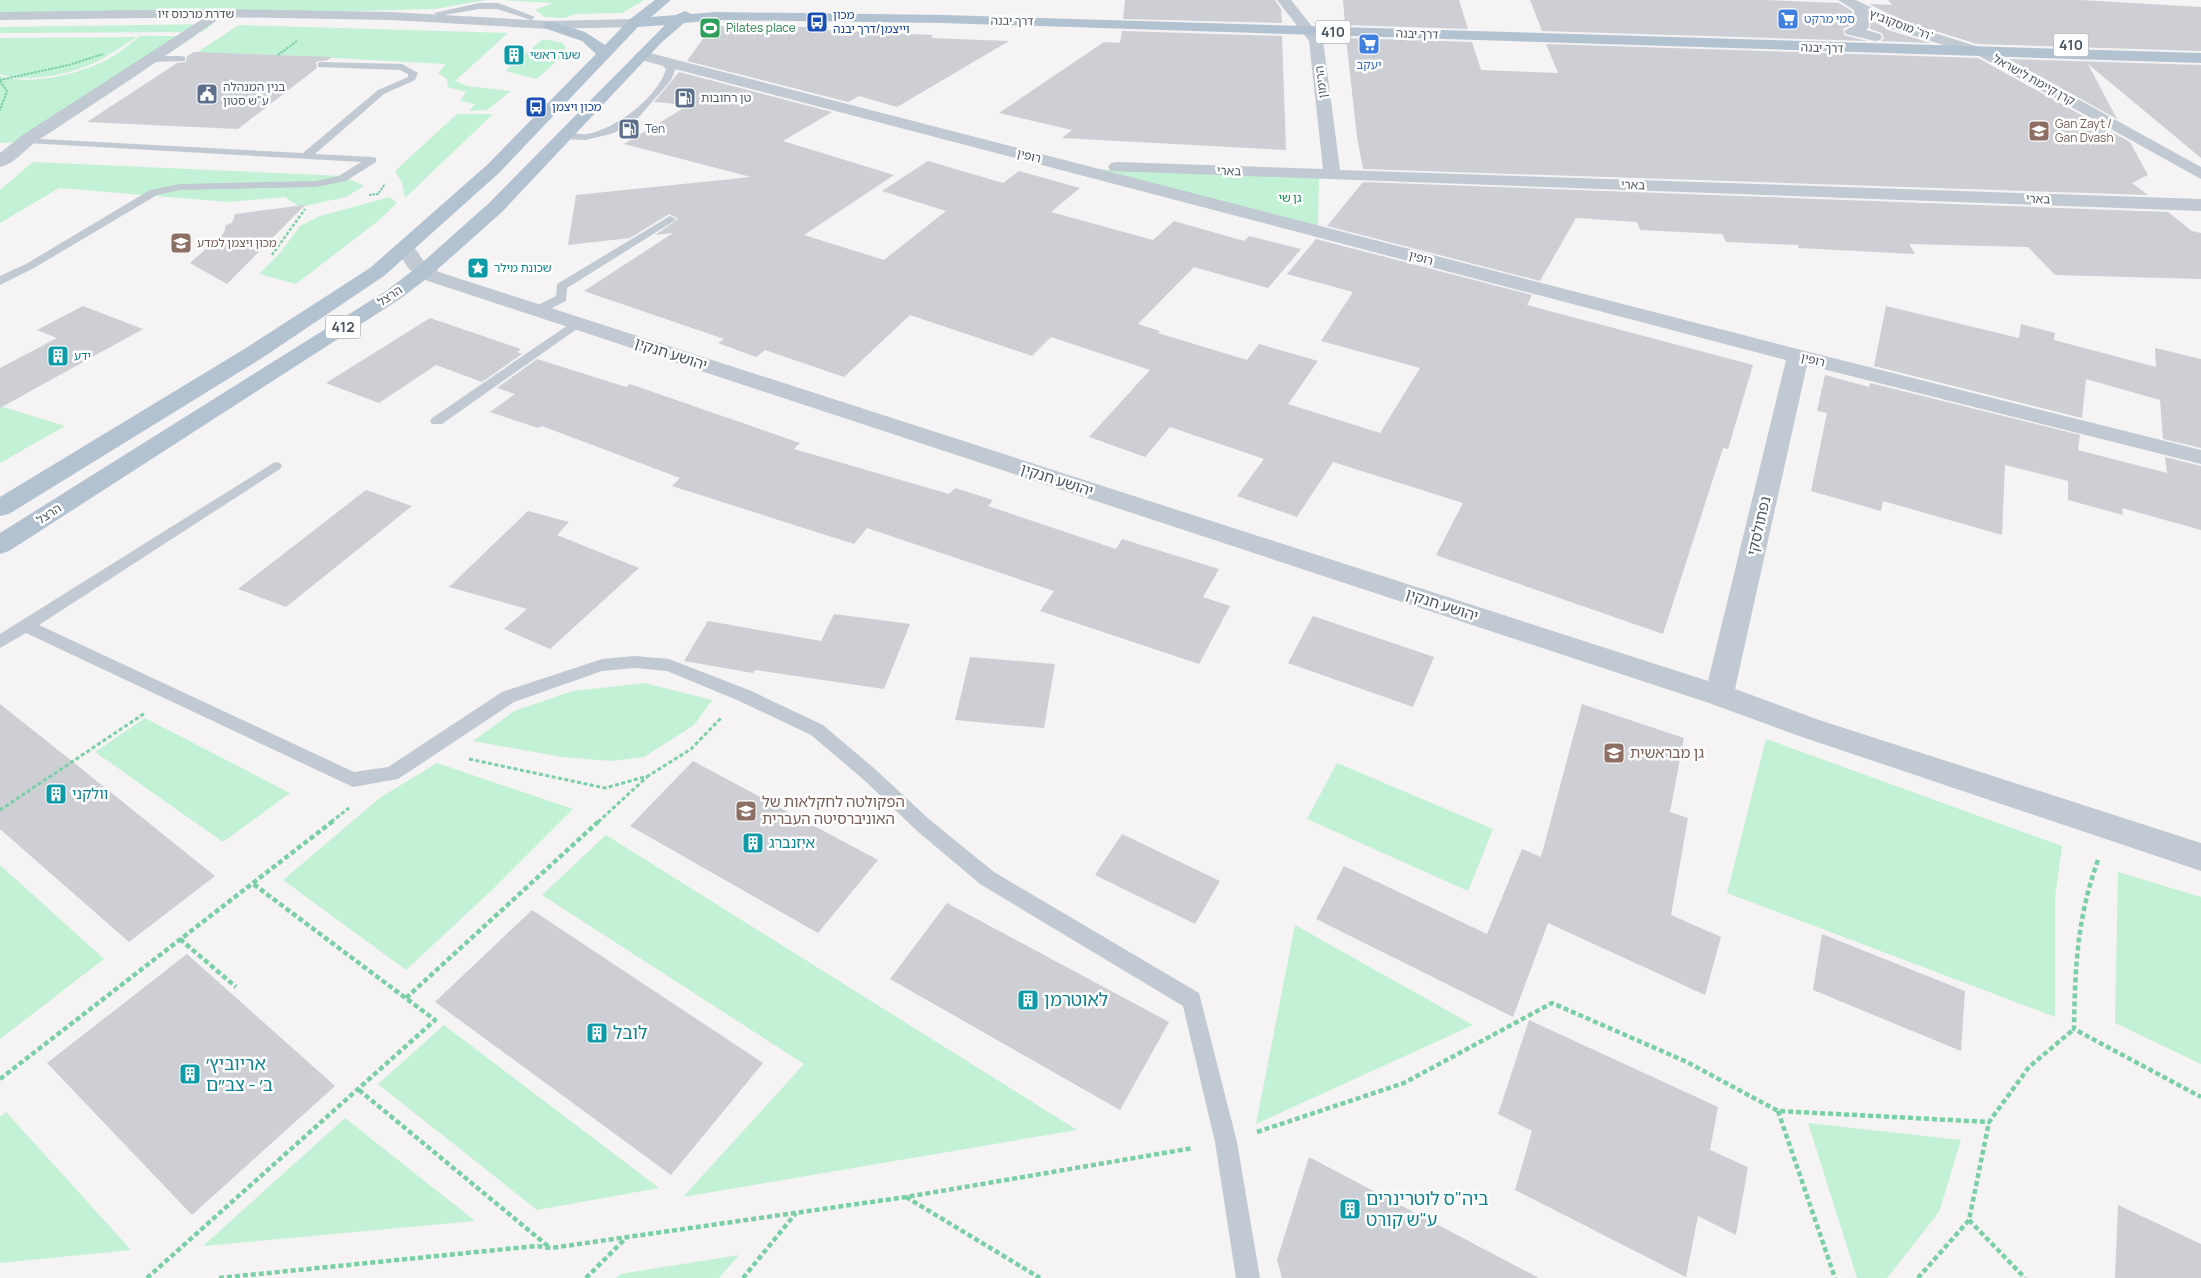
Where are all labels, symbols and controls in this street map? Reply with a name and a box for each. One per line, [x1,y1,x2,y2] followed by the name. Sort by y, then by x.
[158,5,234,22] street label: שדרת מרכוס זיו
[1867,5,1935,44] street label: דר' מוסקוביץ'
[833,6,910,37] place label: מכון וייצמן/דרך יבנה
[1776,7,1800,31] supermarket icon: סמי מרקט
[805,10,829,34] bus stop icon: מכון וייצמן/דרך יבנה
[1804,10,1855,27] place label: סמי מרקט
[990,12,1034,29] street label: דרך יבנה
[698,16,722,40] sports icon: Pilates place
[726,19,796,36] place label: Pilates place
[1316,21,1350,44] road number: 410
[1395,24,1439,43] street label: דרך יבנה
[1357,32,1381,56] supermarket icon: יעקב
[2054,34,2088,56] road number: 410
[1800,38,1844,57] street label: דרך יבנה
[502,43,526,67] building icon: שער ראשי
[530,46,580,63] place label: שער ראשי
[1990,50,2079,109] street label: קרן קיימת לישראל
[1356,56,1382,73] place label: יעקב
[1310,65,1331,99] street label: הרימון
[223,78,286,109] place label: בנין המנהלה ע"ש סטון
[195,82,219,106] public building icon: בנין המנהלה ע"ש סטון
[673,86,697,110] fuel station icon: טן רחובות
[701,89,751,106] place label: טן רחובות
[524,95,548,119] bus stop icon: מכון ויצמן
[552,98,602,115] place label: מכון ויצמן
[2055,115,2114,146] place label: Gan Zayt / Gan Dvash
[617,117,641,141] fuel station icon: Ten
[2027,119,2051,143] school or university icon: Gan Zayt / Gan Dvash
[645,120,665,137] place label: Ten
[1015,144,1043,167] street label: רופין
[1217,162,1242,179] street label: בארי
[1621,176,1646,193] street label: בארי
[1278,189,1302,206] park label: גן שי
[2026,190,2051,207] street label: בארי
[169,231,193,255] school or university icon: מכון ויצמן למדע
[197,234,277,251] place label: מכון ויצמן למדע
[1407,246,1435,269] street label: רופין
[466,256,490,280] place icon: שכונת מילר
[494,259,551,276] place label: שכונת מילר
[374,281,406,310] street label: הרצל
[326,316,360,338] road number: 412
[632,332,710,375] street label: יהושע חנקין
[46,344,70,368] building icon: ידע
[74,347,91,364] place label: ידע
[1799,348,1827,371] street label: רופין
[1018,458,1096,501] street label: יהושע חנקין
[1741,494,1776,558] street label: נפתולסקי
[33,499,65,528] street label: הרצל
[1403,583,1481,626] street label: יהושע חנקין
[1602,741,1626,765] school or university icon: גן מבראשית
[1630,742,1704,763] place label: גן מבראשית
[44,782,68,806] building icon: וולקני
[72,783,108,804] place label: וולקני
[762,791,905,829] place label: הפקולטה לחקלאות של האוניברסיטה העברית
[734,799,758,823] school or university icon: הפקולטה לחקלאות של האוניברסיטה העברית
[741,831,765,855] building icon: איזנברג
[769,832,815,853] place label: איזנברג
[1044,987,1108,1011] place label: לאוטרמן
[1016,988,1040,1012] building icon: לאוטרמן
[613,1020,647,1044] place label: לובל
[585,1021,609,1045] building icon: לובל
[206,1051,273,1096] place label: אריוביץ׳ ב׳ - צב״ם
[178,1062,202,1086] building icon: אריוביץ׳ ב׳ - צב״ם
[1366,1186,1489,1231] place label: ביה"ס לוטרינרים ע"ש קורט
[1338,1197,1362,1221] building icon: ביה"ס לוטרינרים ע"ש קורט

